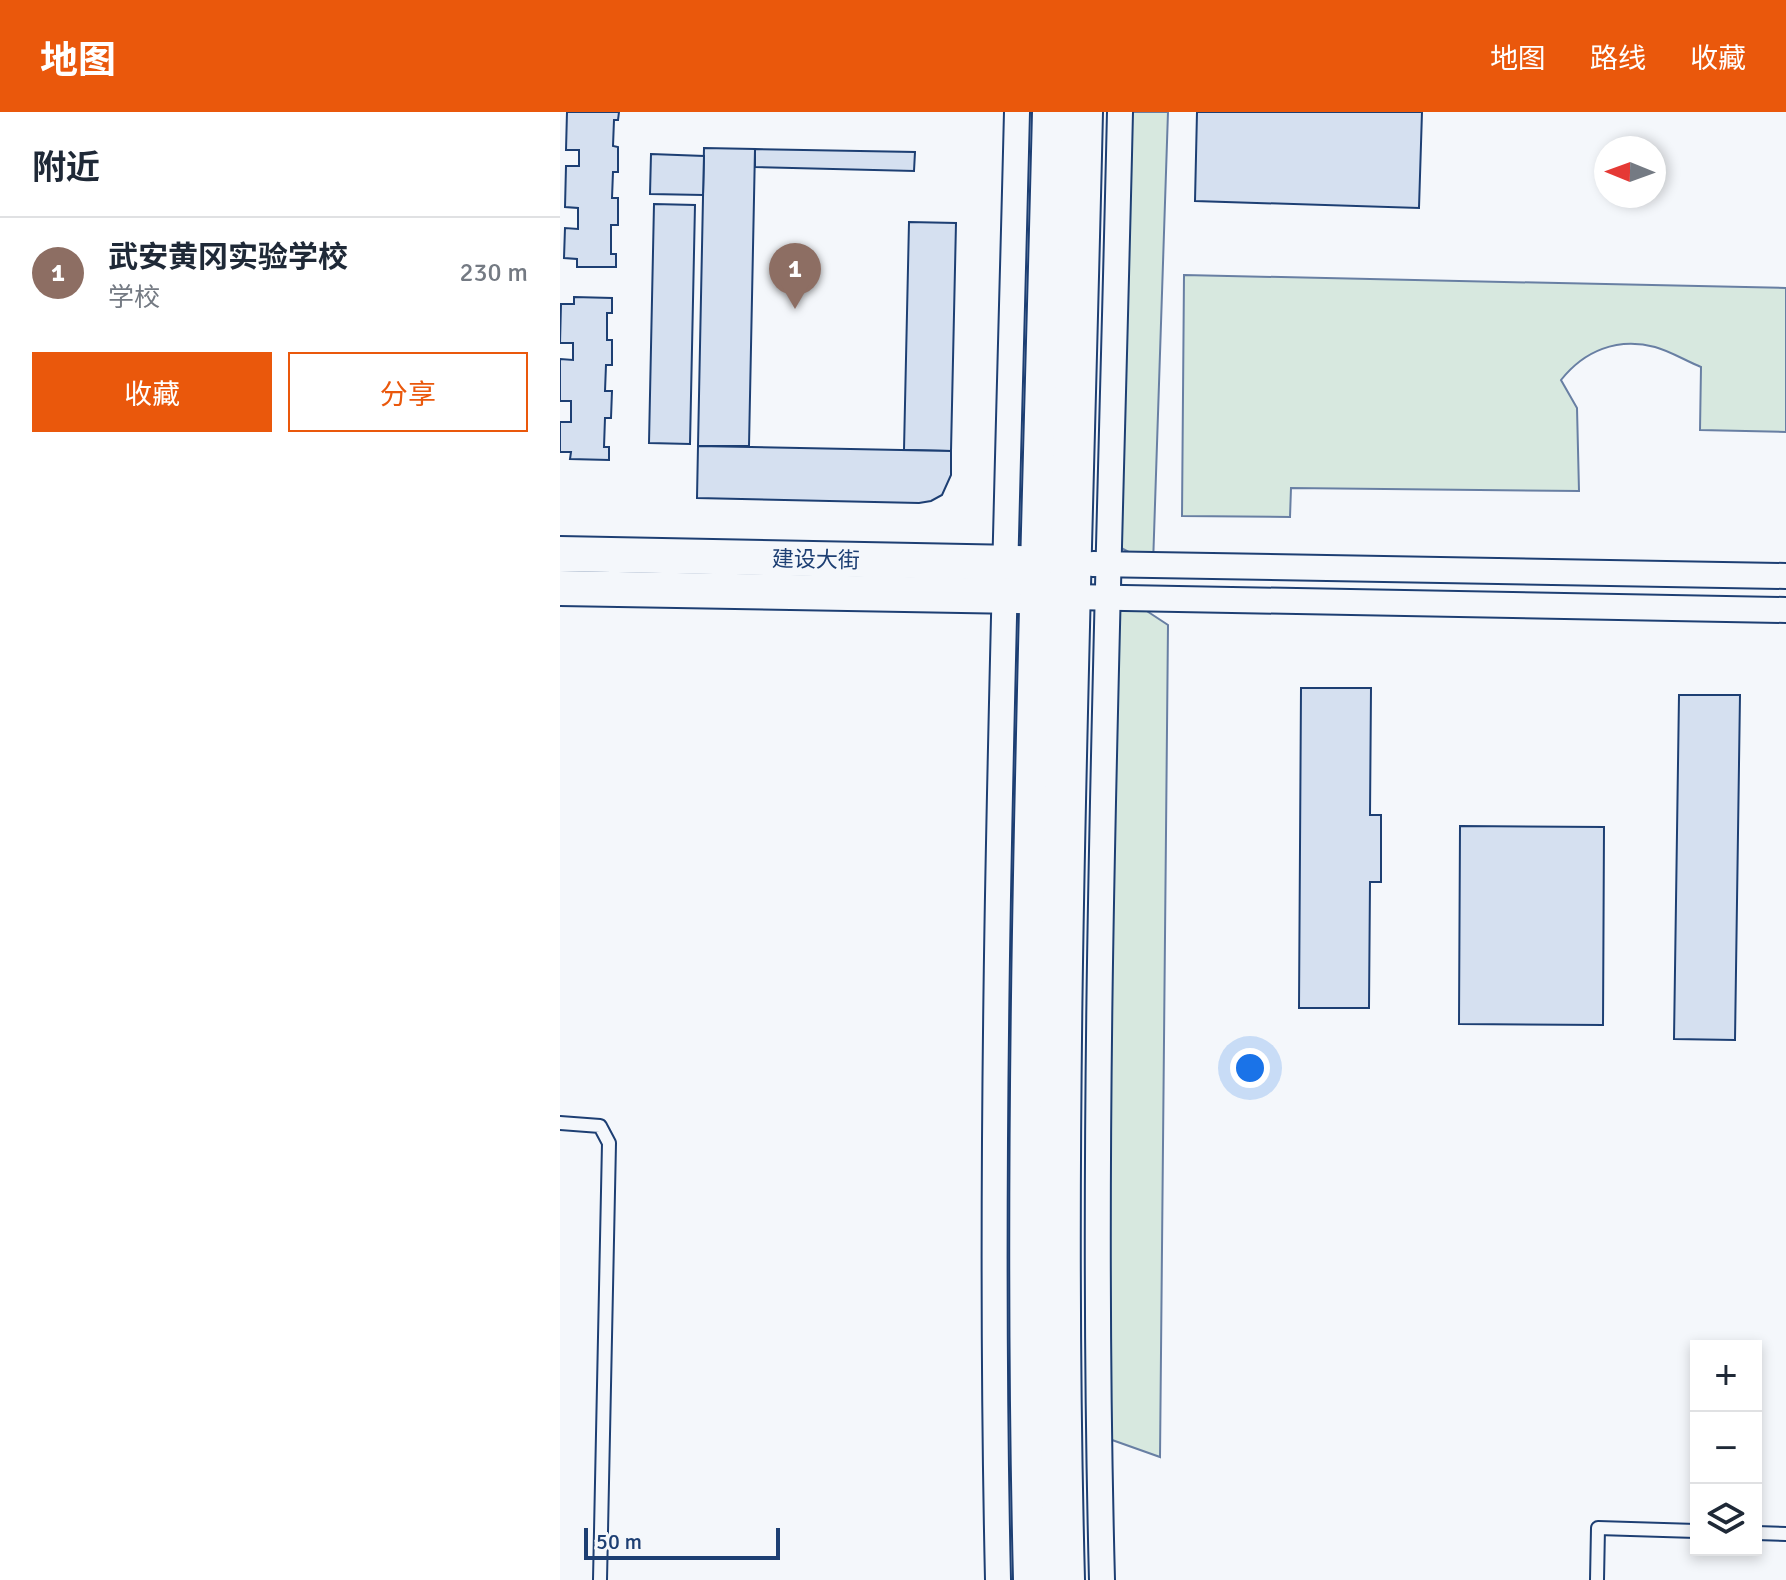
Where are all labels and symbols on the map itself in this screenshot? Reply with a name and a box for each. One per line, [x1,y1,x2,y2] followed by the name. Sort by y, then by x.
[1594,136,1666,208] north arrow
[769,243,821,309] pin: 1
[772,545,860,574] street label: 建设大街
[1230,1048,1270,1088] your location
[584,1524,780,1560] scale bar

